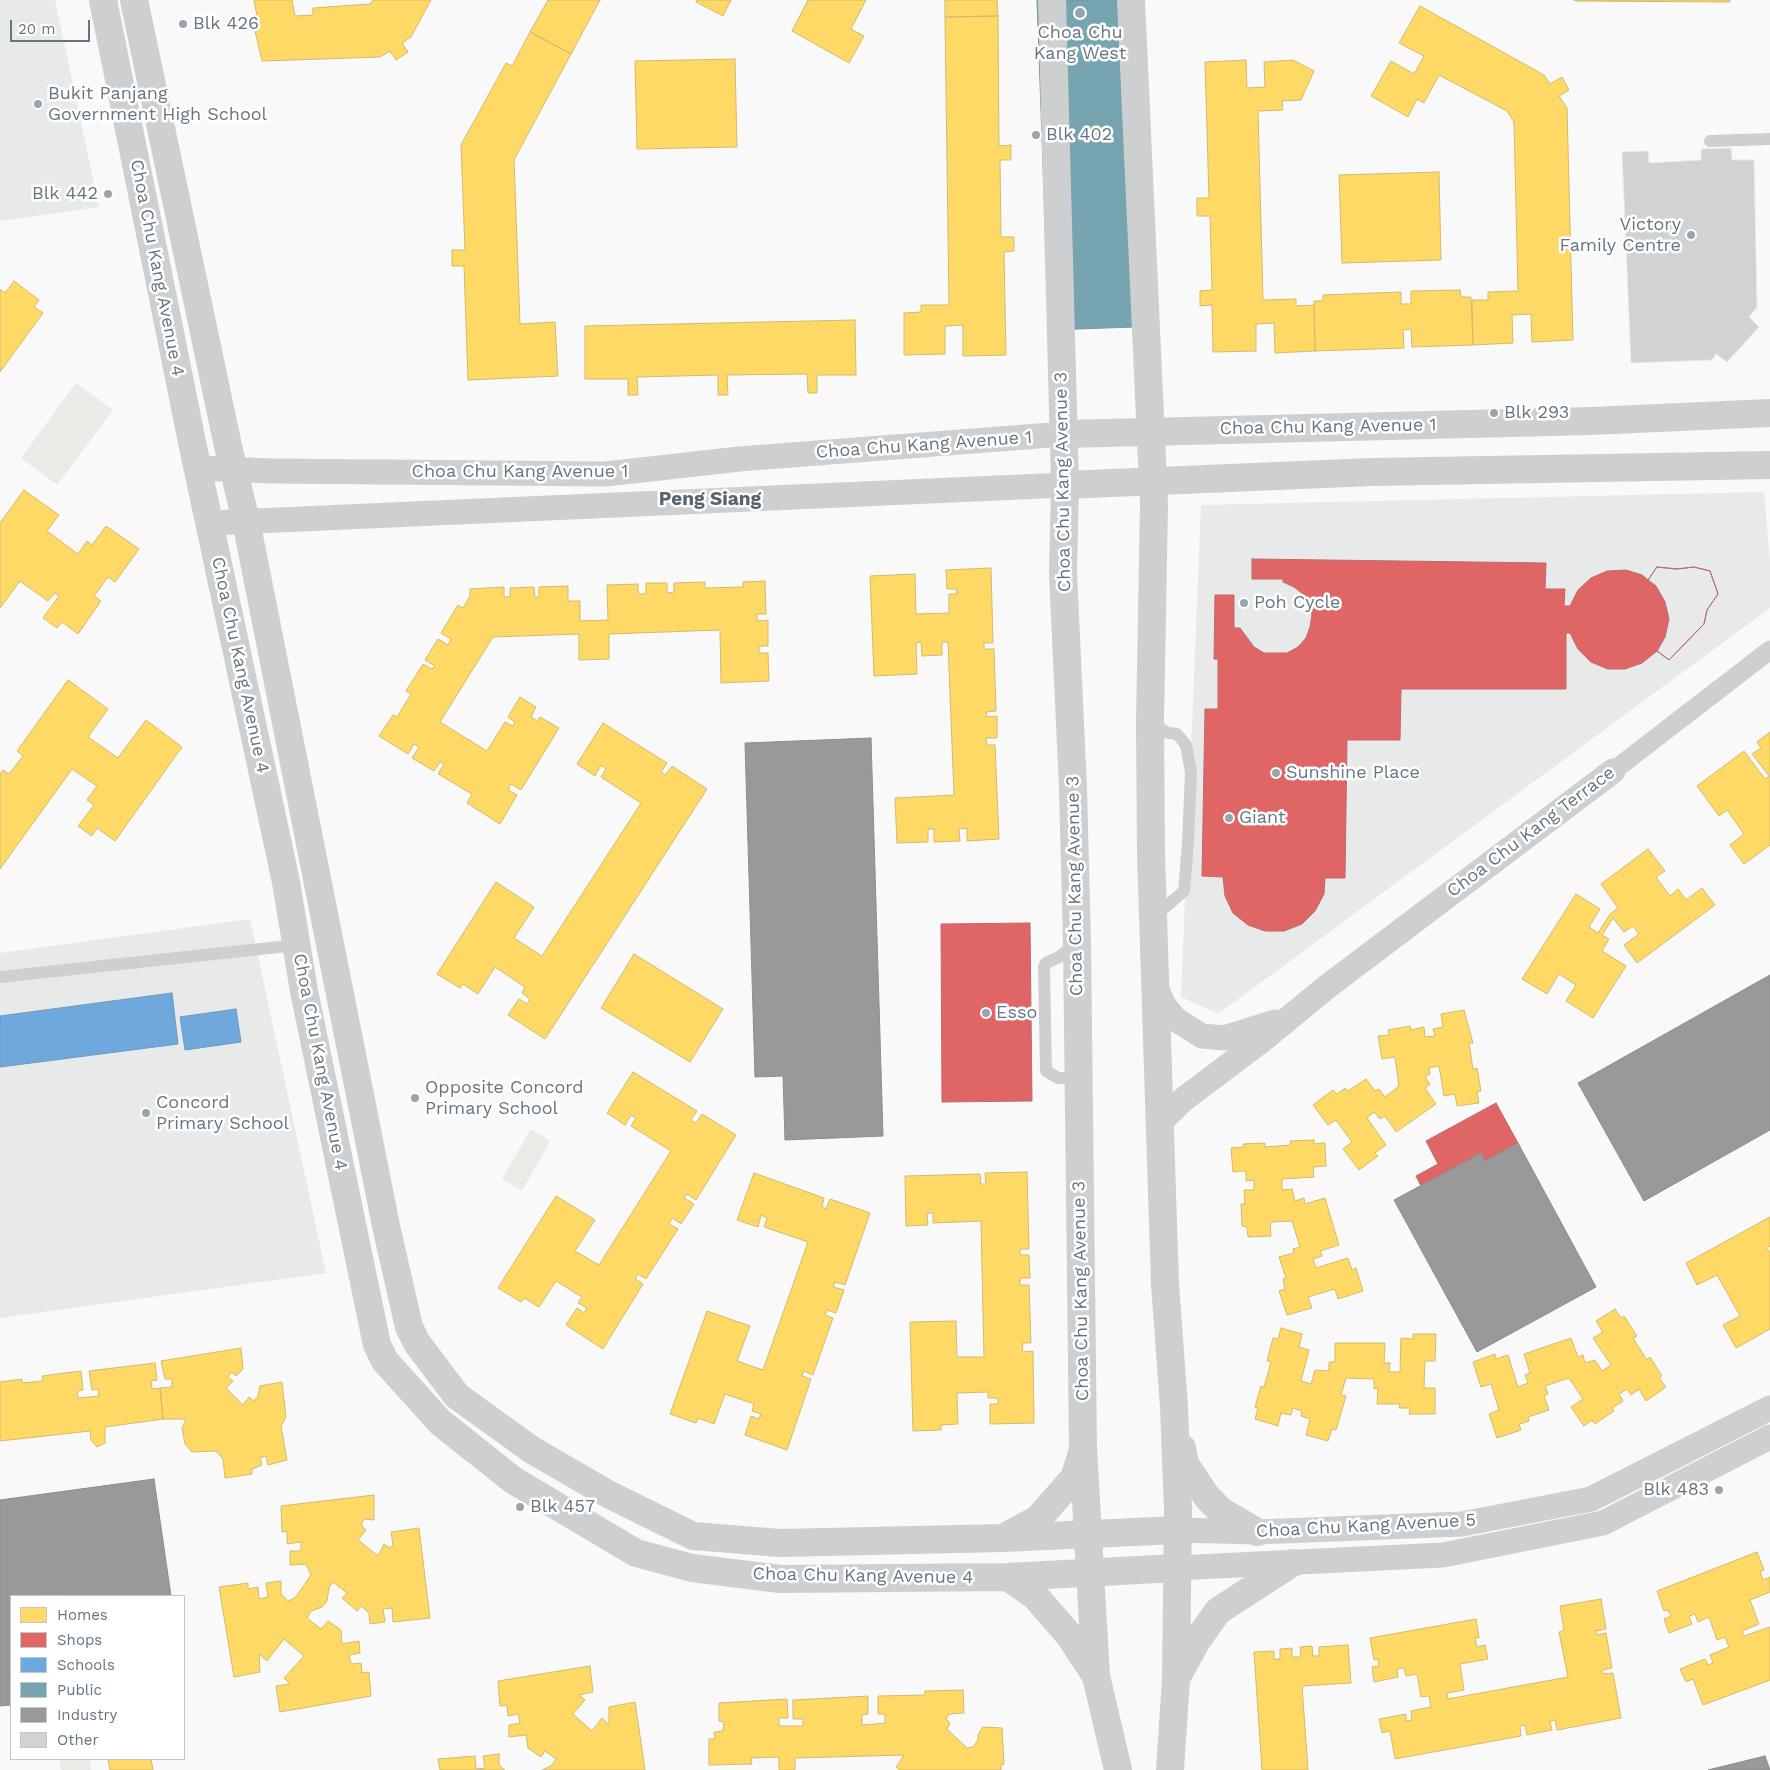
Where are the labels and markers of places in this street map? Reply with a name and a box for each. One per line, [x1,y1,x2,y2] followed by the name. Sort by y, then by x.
[1073,6,1087,20] marker: Choa Chu Kang West
[193,13,259,35] place label: Blk 426
[177,18,189,30] marker: Blk 426
[1034,22,1126,64] place label: Choa Chu Kang West
[48,83,267,126] place label: Bukit Panjang Government High School
[32,98,44,110] marker: Bukit Panjang Government High School
[1046,124,1112,146] place label: Blk 402
[1030,129,1042,141] marker: Blk 402
[32,183,98,205] place label: Blk 442
[102,188,114,200] marker: Blk 442
[1560,214,1681,256] place label: Victory Family Centre
[1685,229,1697,241] marker: Victory Family Centre
[1504,402,1569,424] place label: Blk 293
[1488,407,1500,419] marker: Blk 293
[1254,592,1341,614] place label: Poh Cycle
[1238,597,1250,609] marker: Poh Cycle
[1286,762,1420,784] place label: Sunshine Place
[1270,767,1282,779] marker: Sunshine Place
[1239,807,1286,829] place label: Giant
[1223,812,1235,824] marker: Giant
[996,1002,1037,1024] place label: Esso
[980,1007,992,1019] marker: Esso
[425,1077,584,1120] place label: Opposite Concord Primary School
[156,1092,289,1134] place label: Concord Primary School
[409,1092,421,1104] marker: Opposite Concord Primary School
[140,1107,152,1119] marker: Concord Primary School
[1643,1479,1709,1501] place label: Blk 483
[1713,1484,1725,1496] marker: Blk 483
[530,1496,595,1518] place label: Blk 457
[514,1501,526,1513] marker: Blk 457

